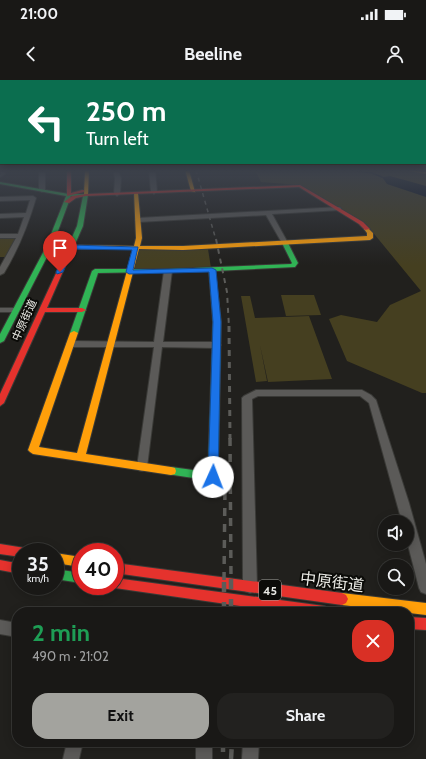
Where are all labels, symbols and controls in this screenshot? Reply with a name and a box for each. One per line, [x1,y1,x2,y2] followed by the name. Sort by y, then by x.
[20,5,58,23] text: 21:00
[20,43,42,65] icon: back
[184,43,242,65] text: Beeline
[384,43,406,65] icon: person
[86,94,166,128] text: 250 m
[20,96,72,148] icon: left
[86,128,149,150] text: Turn left
[43,231,77,272] pin
[49,237,71,259] icon: arrive
[9,297,39,343] street label: 中原街道
[192,456,234,498] position arrow
[378,515,414,595] map controls
[378,515,414,551] button: sound
[72,543,124,595] speed limit sign: 40
[27,552,49,576] text: 35
[378,559,414,595] button: search
[299,569,365,595] street label: 中原街道
[27,572,49,585] text: km/h
[259,580,281,600] road number: 45
[32,618,90,647] text: 2 min
[352,620,394,662] button: close
[32,648,109,664] text: 490 m · 21:02
[32,693,209,739] button: Exit
[217,693,394,739] button: Share

